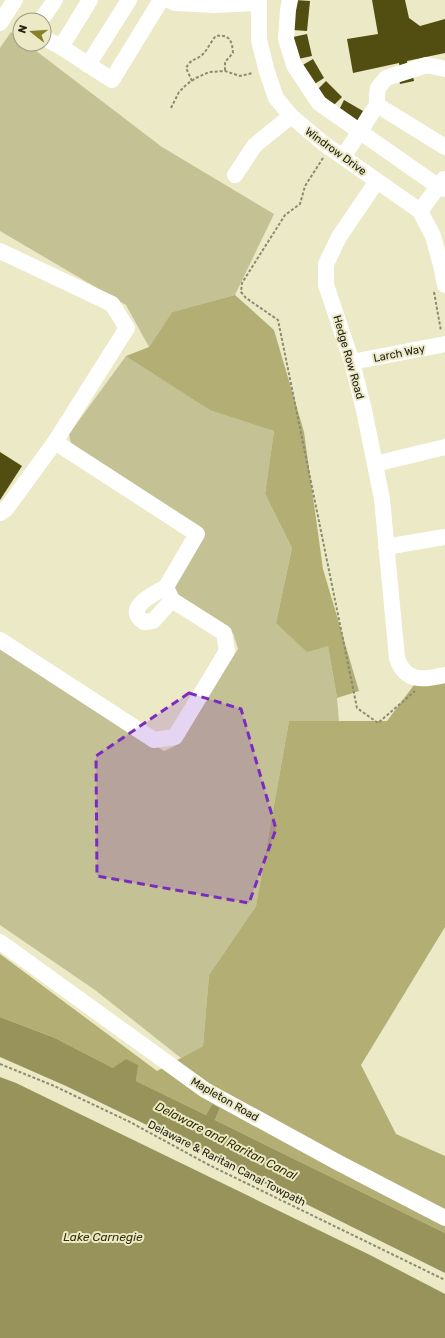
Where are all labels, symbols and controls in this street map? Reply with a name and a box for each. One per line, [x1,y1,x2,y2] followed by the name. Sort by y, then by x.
[12,12,52,52] north arrow
[16,23,30,35] text: N
[302,125,369,178] street label: Windrow Drive
[330,314,367,401] street label: Hedge Row Road
[372,342,426,365] street label: Larch Way
[189,1075,261,1124] street label: Mapleton Road
[153,1099,300,1183] water label: Delaware and Raritan Canal
[146,1118,308,1209] street label: Delaware & Raritan Canal Towpath
[63,1230,143,1244] water label: Lake Carnegie

